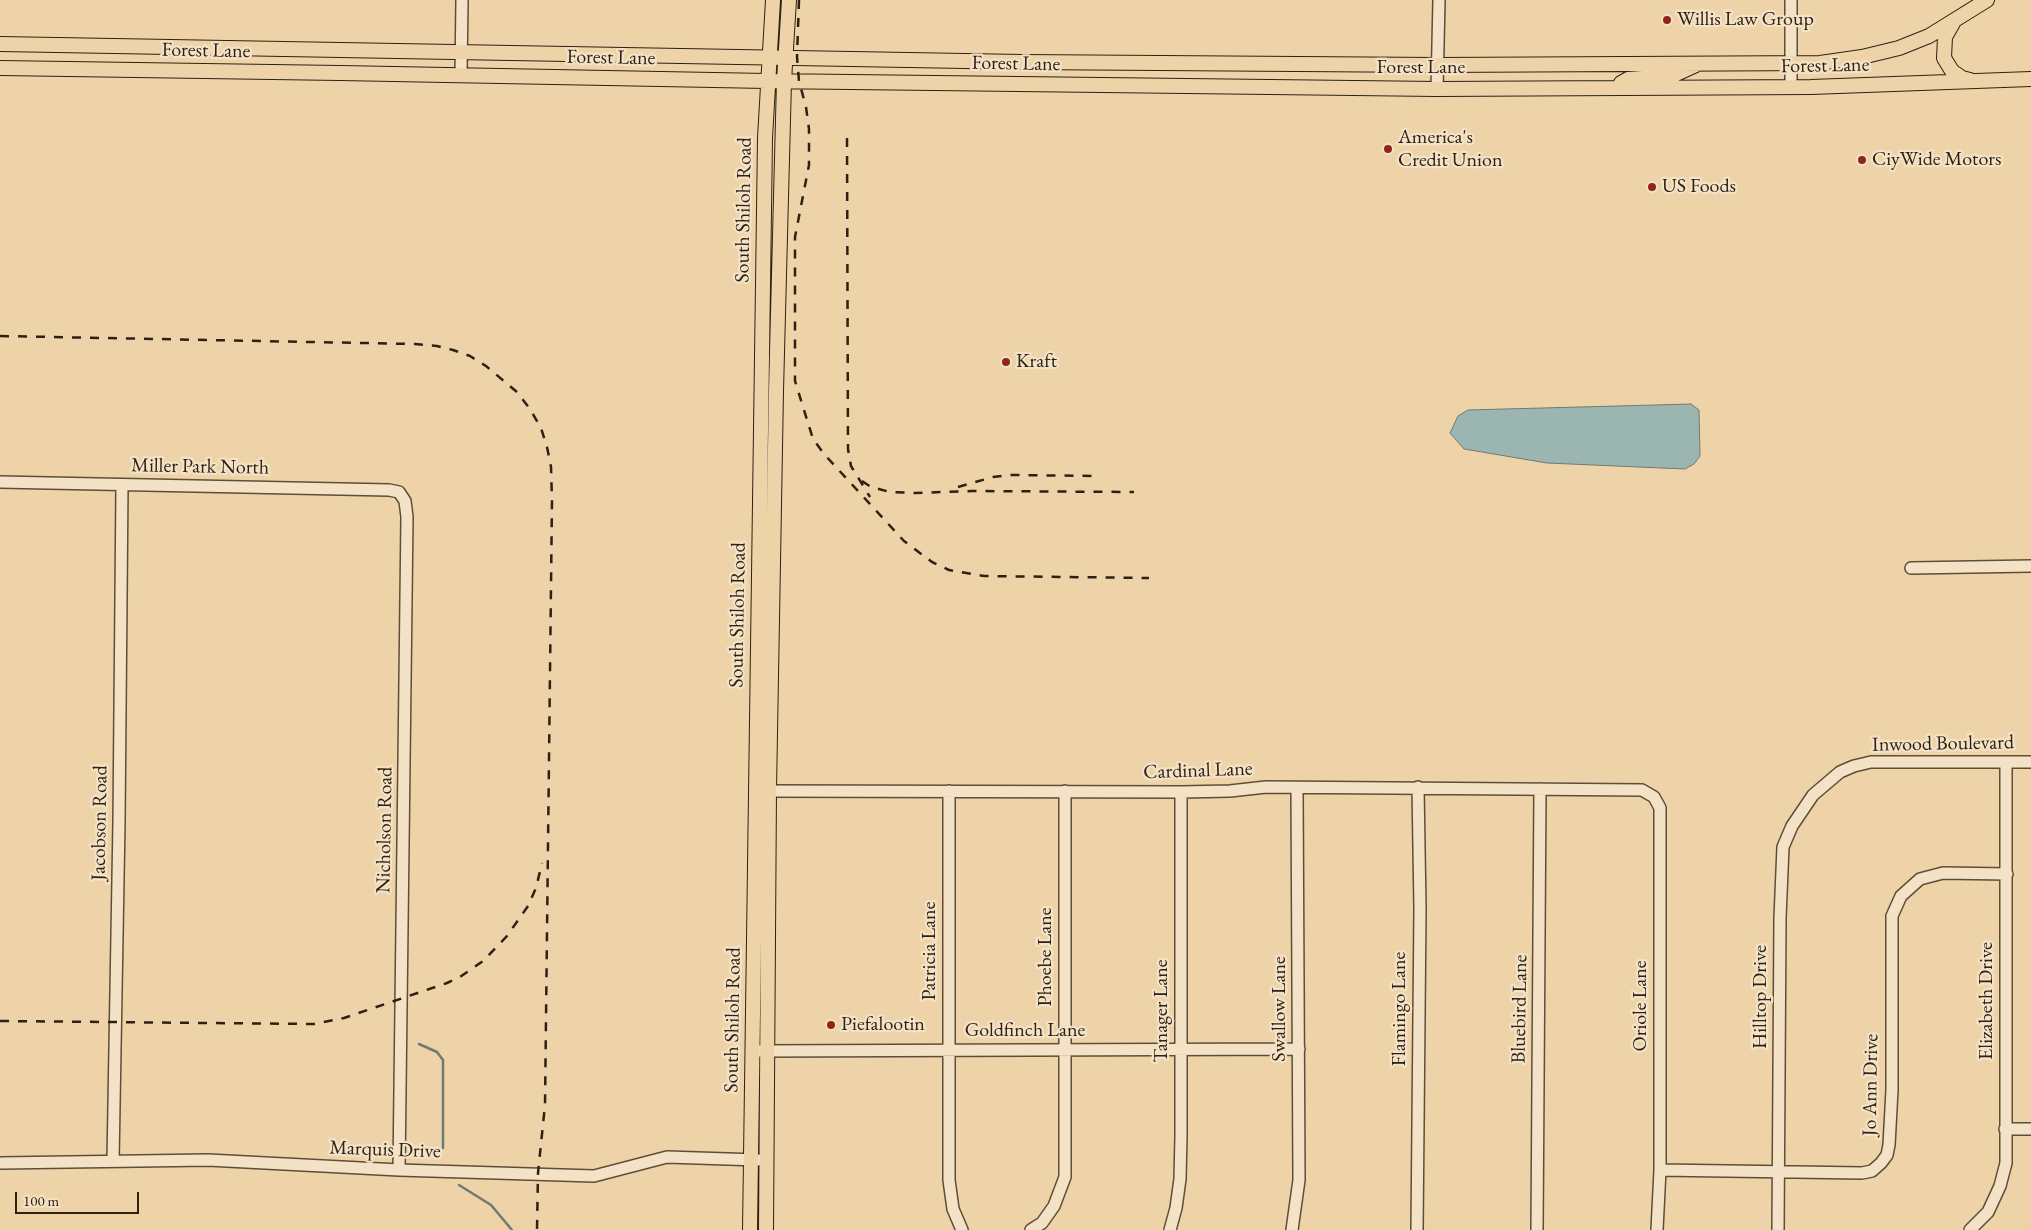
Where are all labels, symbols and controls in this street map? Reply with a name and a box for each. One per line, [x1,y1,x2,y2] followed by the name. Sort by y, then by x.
[1677,8,1814,32] place label: Willis Law Group
[1661,14,1673,26] marker: Willis Law Group
[161,38,251,64] street label: Forest Lane
[566,45,656,71] street label: Forest Lane
[971,51,1061,77] street label: Forest Lane
[1780,53,1870,79] street label: Forest Lane
[1377,56,1465,80] street label: Forest Lane
[1398,126,1502,173] place label: America's Credit Union
[731,137,757,283] street label: South Shiloh Road
[1382,143,1394,155] marker: America's Credit Union
[1872,148,2001,172] place label: CiyWide Motors
[1856,154,1868,166] marker: CiyWide Motors
[1662,175,1736,199] place label: US Foods
[1646,181,1658,193] marker: US Foods
[1016,350,1057,374] place label: Kraft
[1000,356,1012,368] marker: Kraft
[131,454,269,480] street label: Miller Park North
[725,542,751,688] street label: South Shiloh Road
[1872,731,2014,757] street label: Inwood Boulevard
[1143,757,1253,785] street label: Cardinal Lane
[87,765,113,881] street label: Jacobson Road
[372,767,398,893] street label: Nicholson Road
[918,902,942,1000] street label: Patricia Lane
[1034,907,1058,1007] street label: Phoebe Lane
[1975,942,1999,1060] street label: Elizabeth Drive
[1749,945,1773,1049] street label: Hilltop Drive
[720,947,746,1093] street label: South Shiloh Road
[1388,952,1412,1066] street label: Flamingo Lane
[1507,954,1533,1064] street label: Bluebird Lane
[1268,956,1292,1062] street label: Swallow Lane
[1150,959,1174,1063] street label: Tanager Lane
[1629,960,1653,1052] street label: Oriole Lane
[841,1013,925,1037] place label: Piefalootin
[825,1019,837,1031] marker: Piefalootin
[965,1019,1085,1043] street label: Goldfinch Lane
[1858,1034,1884,1136] street label: Jo Ann Drive
[329,1136,441,1164] street label: Marquis Drive
[18,1182,141,1214] scale bar
[23,1191,59,1210] text: 100 m

